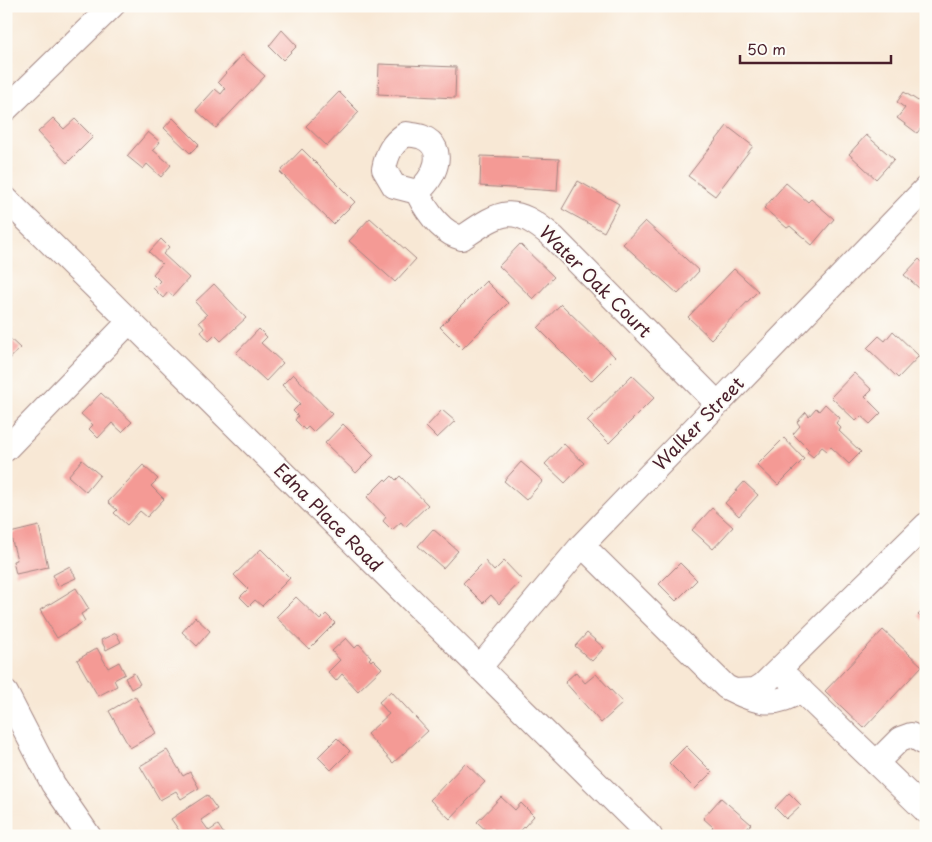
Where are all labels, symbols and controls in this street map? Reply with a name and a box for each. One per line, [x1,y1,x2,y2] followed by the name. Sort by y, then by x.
[740,32,891,64] scale bar
[747,37,786,60] text: 50 m
[534,219,658,343] street label: Water Oak Court
[646,370,750,476] street label: Walker Street
[269,456,390,577] street label: Edna Place Road

